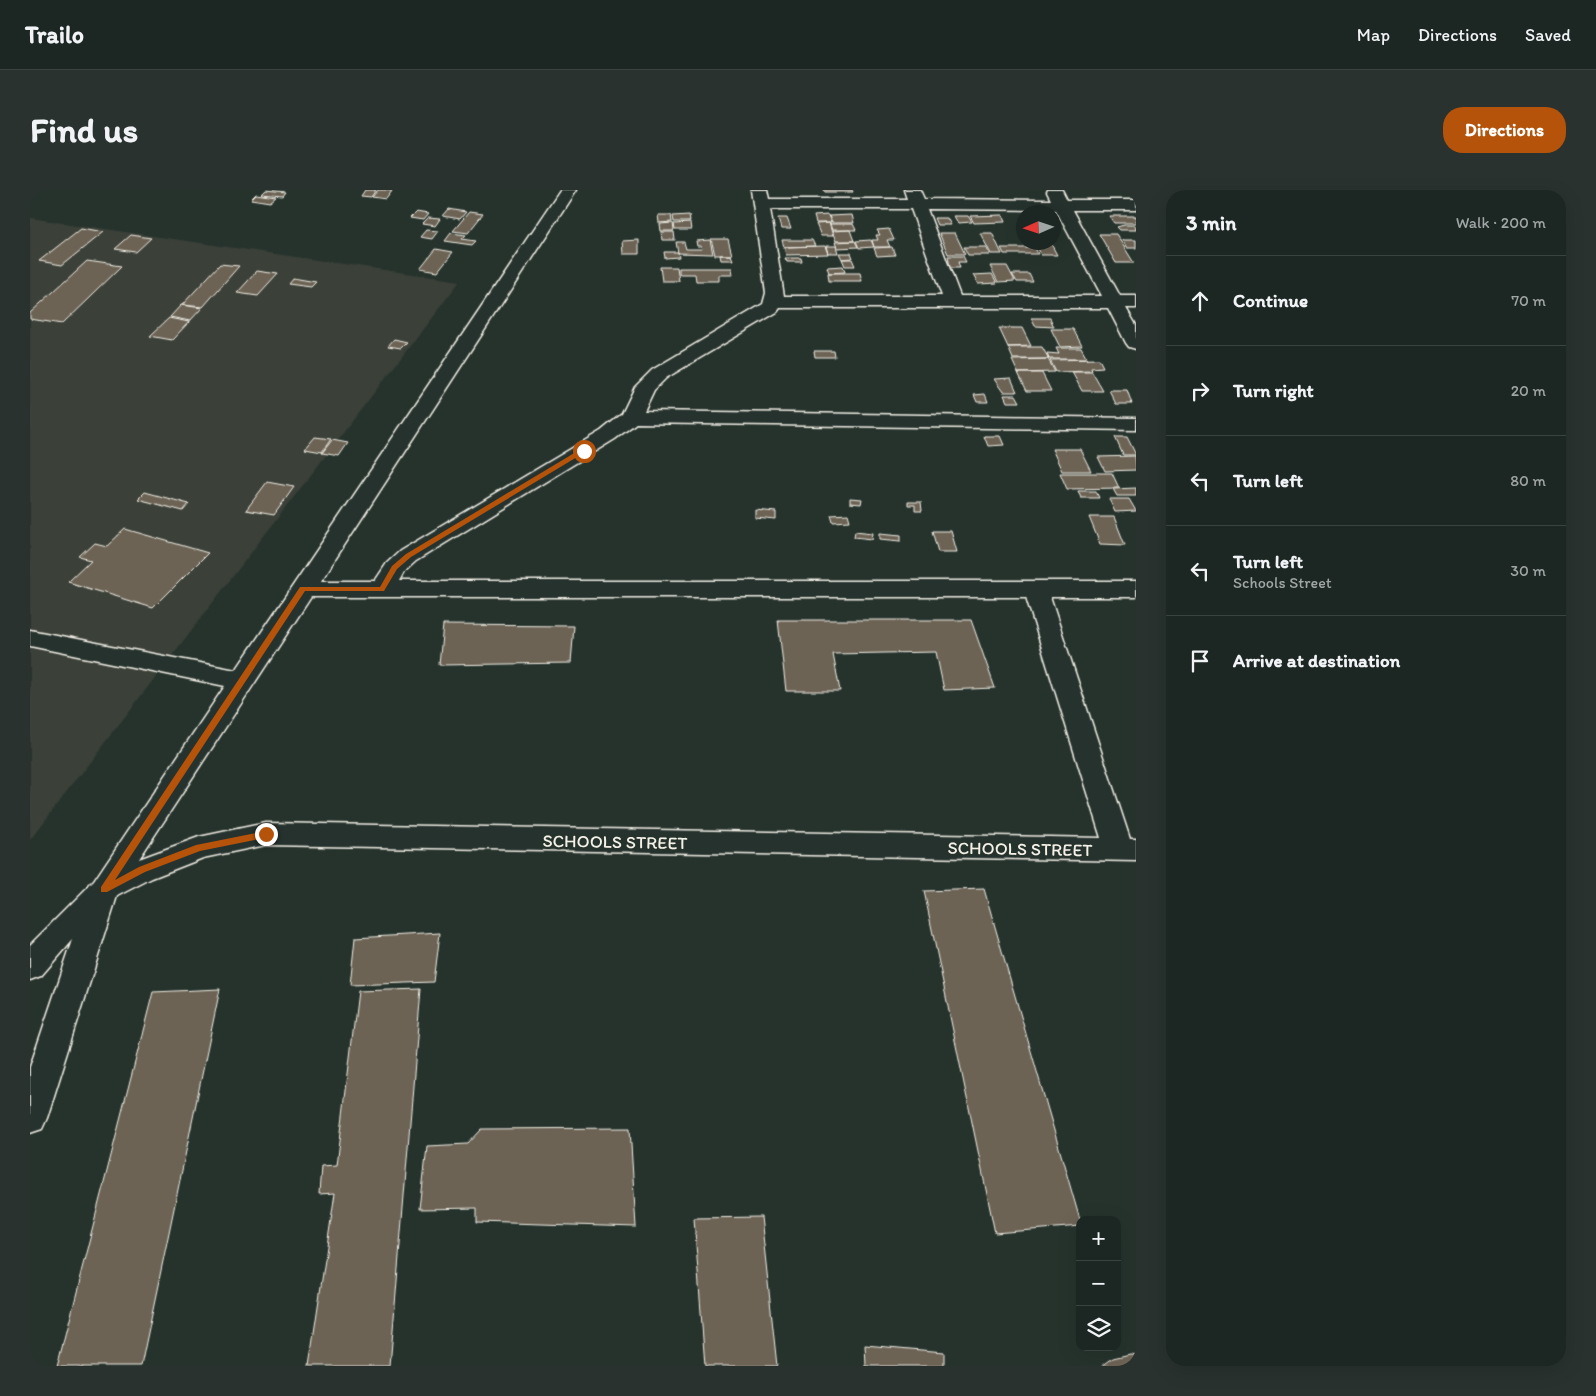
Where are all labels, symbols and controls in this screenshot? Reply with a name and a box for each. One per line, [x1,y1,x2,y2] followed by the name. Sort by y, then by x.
[25,20,84,49] text: Trailo
[1357,24,1390,46] text: Map
[1418,24,1497,46] text: Directions
[1525,24,1571,46] text: Saved
[1443,107,1566,153] button: Directions
[30,109,138,151] text: Find us
[1016,205,1061,250] north arrow
[1186,210,1236,235] text: 3 min
[1456,213,1546,232] text: Walk · 200 m
[1186,287,1214,315] icon: ahead
[1233,289,1308,312] text: Continue
[1511,291,1546,310] text: 70 m
[1186,377,1214,405] icon: right
[1233,379,1314,402] text: Turn right
[1511,381,1546,400] text: 20 m
[573,440,596,463] route start
[1186,467,1214,495] icon: left
[1233,469,1303,492] text: Turn left
[1510,471,1546,490] text: 80 m
[1233,550,1303,573] text: Turn left
[1186,557,1214,585] icon: left
[1510,561,1546,580] text: 30 m
[1233,573,1332,592] text: Schools Street
[1186,647,1214,675] icon: arrive
[1233,649,1400,672] text: Arrive at destination
[255,823,278,846] route end
[542,830,688,854] street label: SCHOOLS STREET
[947,837,1093,861] street label: SCHOOLS STREET
[1076,1216,1121,1351] map controls
[1076,1216,1121,1261] button: +
[1076,1261,1121,1306] button: −
[1076,1306,1121,1351] button: layers

